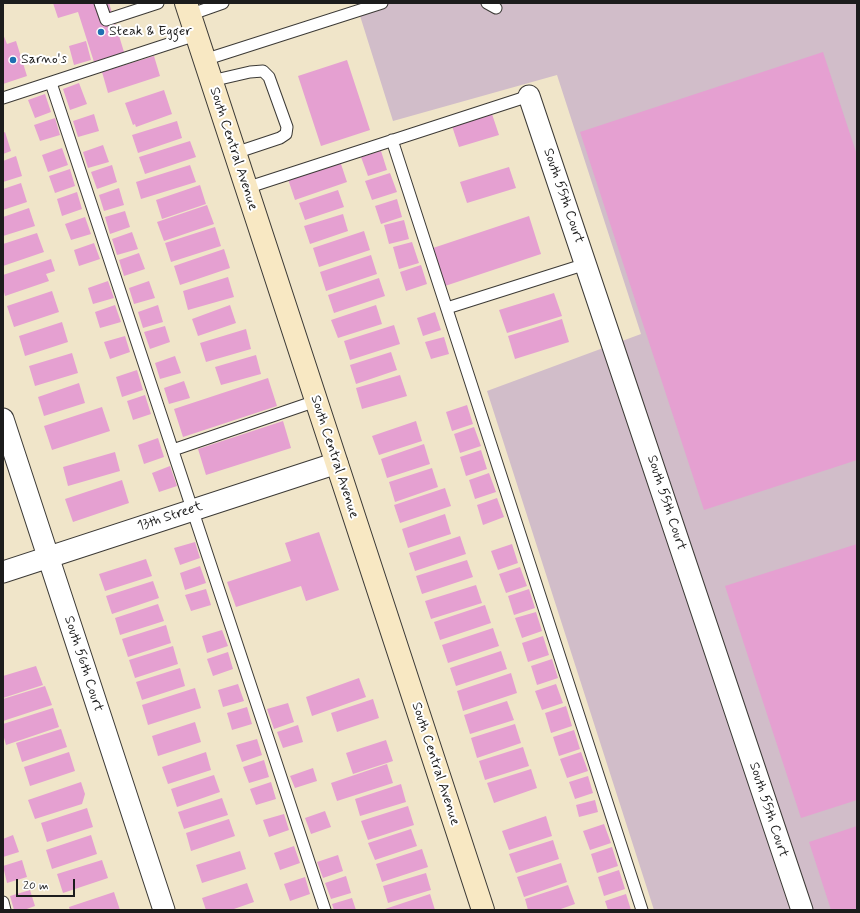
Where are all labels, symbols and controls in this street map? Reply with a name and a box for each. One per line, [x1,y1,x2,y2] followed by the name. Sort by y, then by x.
[109,24,192,40] place label: Steak & Egger
[96,27,106,37] marker: Steak & Egger
[21,52,67,68] place label: Sarno's
[8,55,18,65] marker: Sarno's
[205,85,261,213] street label: South Central Avenue
[539,146,587,246] street label: South 55th Court
[306,393,362,521] street label: South Central Avenue
[643,453,689,553] street label: South 55th Court
[135,499,205,535] street label: 13th Street
[60,614,106,714] street label: South 56th Court
[407,700,463,828] street label: South Central Avenue
[745,760,791,860] street label: South 55th Court
[18,871,77,897] scale bar
[23,878,49,894] text: 20 m

